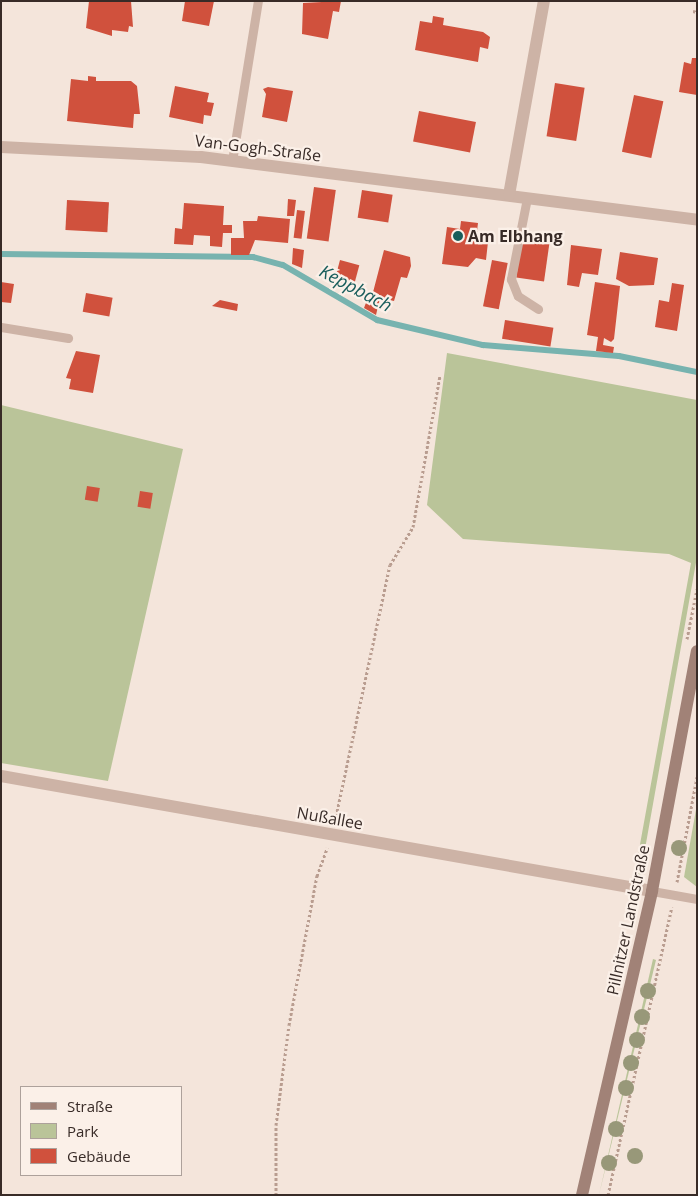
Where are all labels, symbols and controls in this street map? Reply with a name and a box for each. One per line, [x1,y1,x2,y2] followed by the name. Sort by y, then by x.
[194,131,322,165] street label: Van-Gogh-Straße
[468,226,563,246] place label: Am Elbhang
[452,230,464,242] marker: Am Elbhang
[316,260,396,316] water label: Keppbach
[295,803,365,833] street label: Nußallee
[603,843,653,997] street label: Pillnitzer Landstraße
[20,1086,182,1176] legend
[67,1096,113,1116] text: Straße
[67,1121,98,1141] text: Park
[67,1146,131,1166] text: Gebäude

